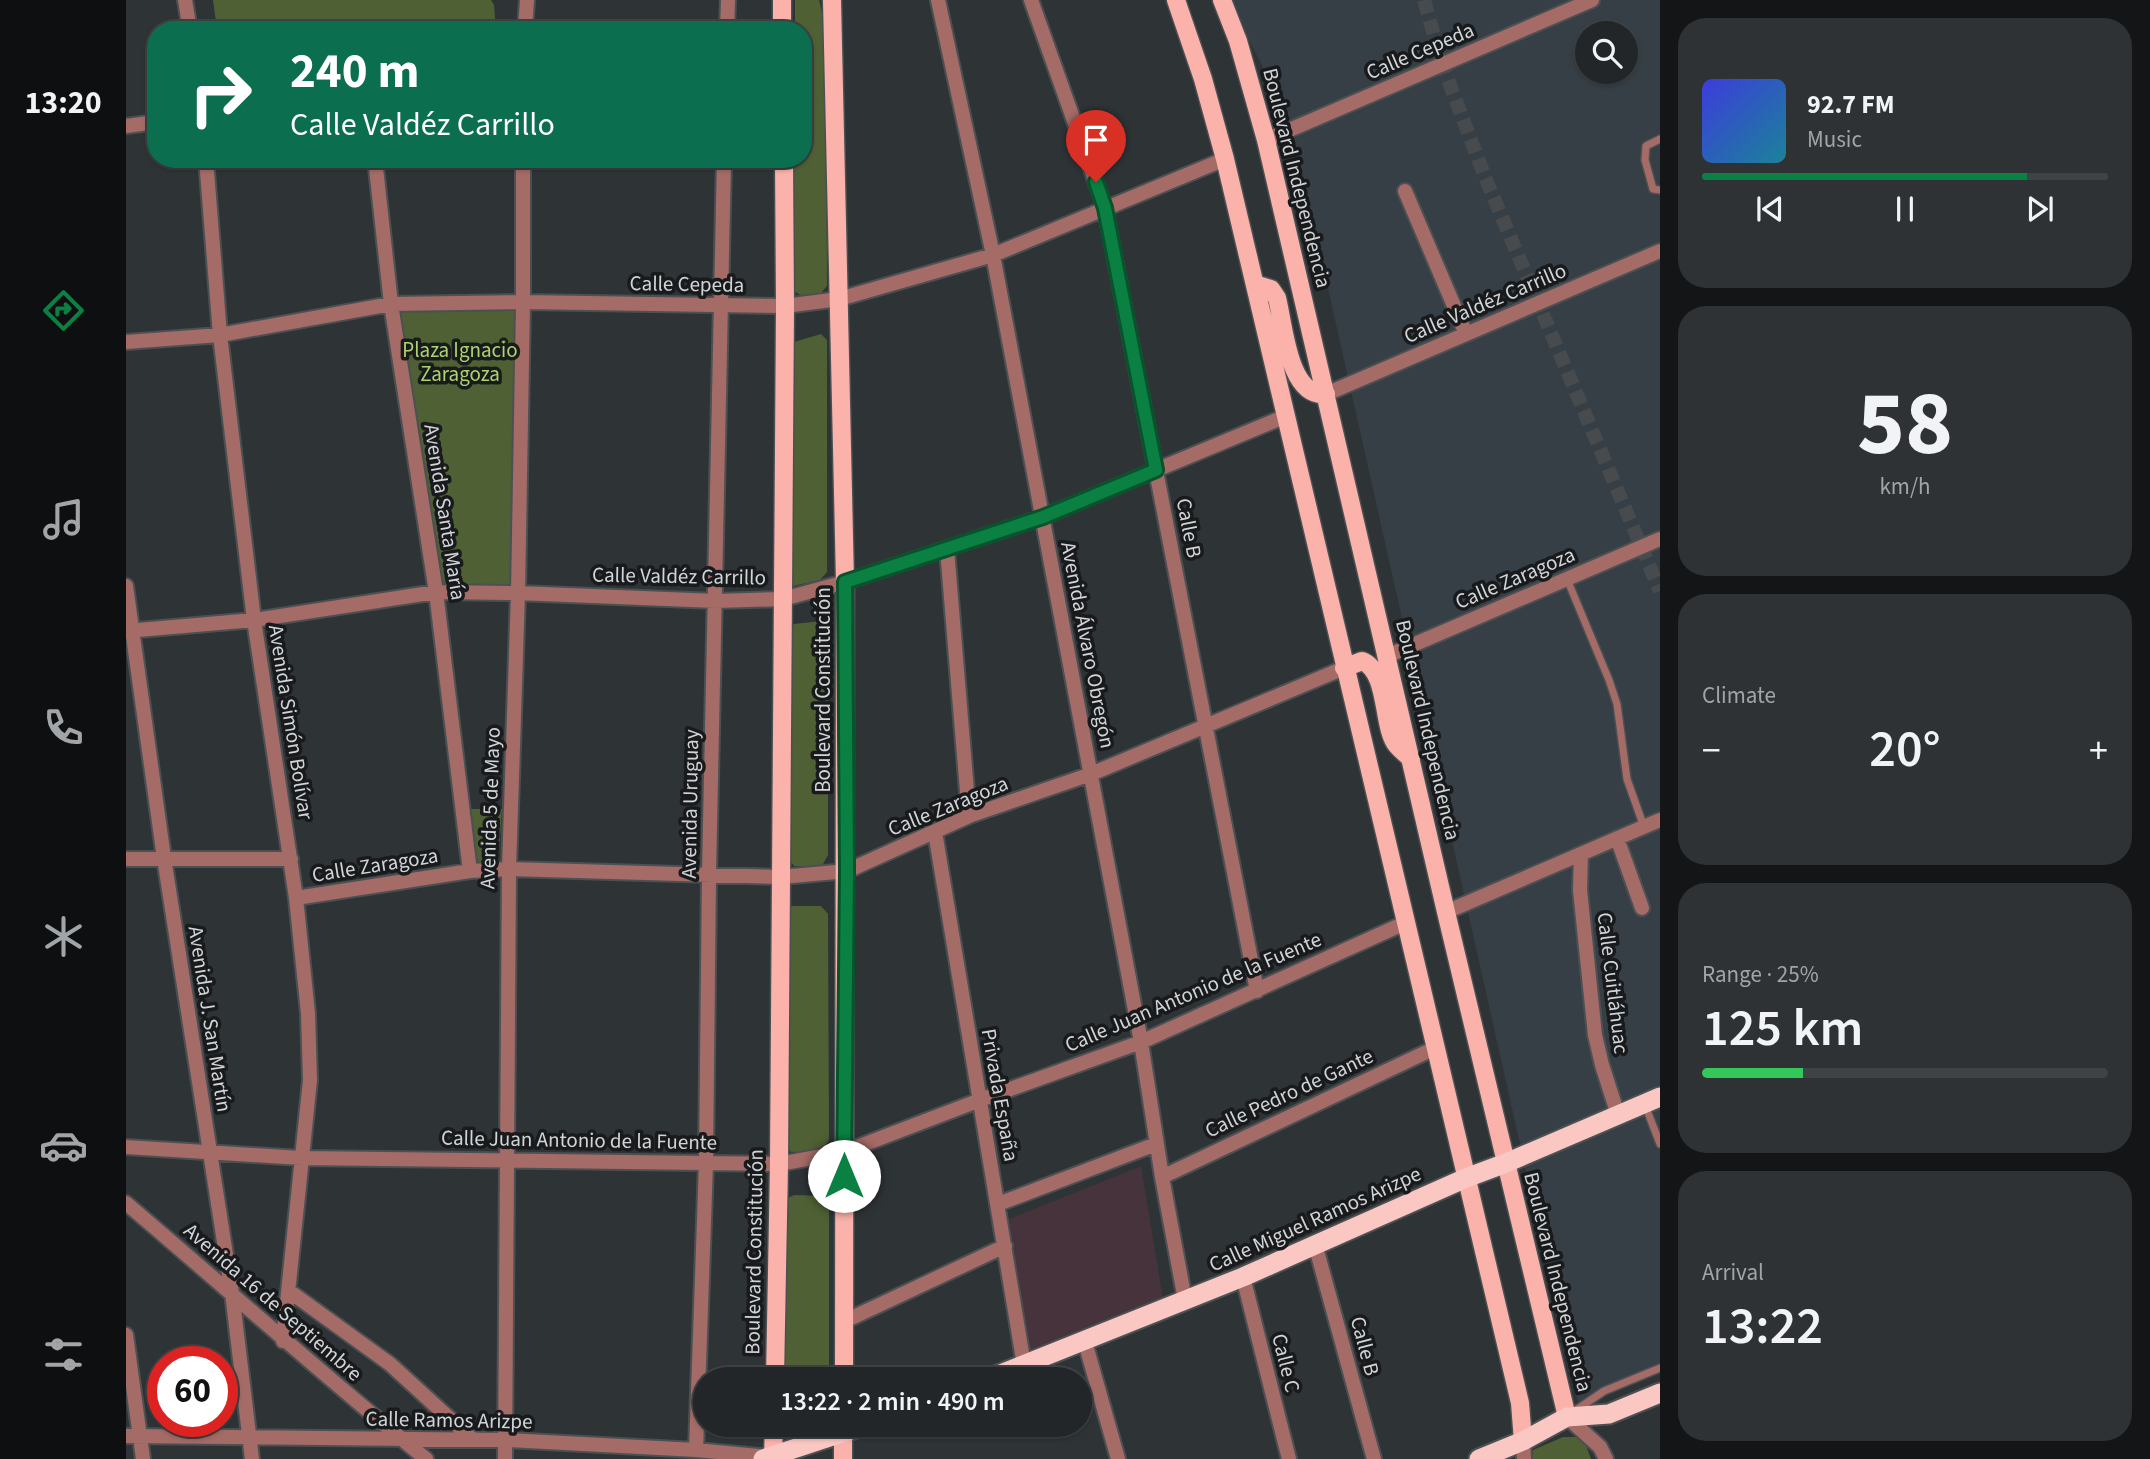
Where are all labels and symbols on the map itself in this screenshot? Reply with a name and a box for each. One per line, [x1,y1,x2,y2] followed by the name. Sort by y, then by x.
[1361,15,1479,87] street label: Calle Cepeda
[1255,65,1339,291] street label: Boulevard Independencia
[1066,110,1126,182] pin
[1399,255,1571,351] street label: Calle Valdéz Carrillo
[629,268,745,300] street label: Calle Cepeda
[402,335,518,389] park label: Plaza Ignacio Zaragoza
[416,422,474,602] street label: Avenida Santa María
[1169,496,1209,560] street label: Calle B
[1053,539,1123,751] street label: Avenida Álvaro Obregón
[1450,539,1580,617] street label: Calle Zaragoza
[592,559,766,593] street label: Calle Valdéz Carrillo
[808,587,838,793] street label: Boulevard Constitución
[1388,617,1468,843] street label: Boulevard Independencia
[261,622,321,822] street label: Avenida Simón Bolívar
[472,726,508,890] street label: Avenida 5 de Mayo
[674,729,706,879] street label: Avenida Uruguay
[883,768,1013,844] street label: Calle Zaragoza
[310,840,440,890] street label: Calle Zaragoza
[1589,911,1637,1056] street label: Calle Cuitláhuac
[180,924,240,1114] street label: Avenida J. San Martín
[1060,924,1326,1060] street label: Calle Juan Antonio de la Fuente
[974,1026,1026,1164] street label: Privada España
[1200,1041,1378,1145] street label: Calle Pedro de Gante
[441,1123,717,1157] street label: Calle Juan Antonio de la Fuente
[807,1139,881,1213] position arrow
[737,1149,771,1355] street label: Boulevard Constitución
[1204,1159,1426,1279] street label: Calle Miguel Ramos Arizpe
[1516,1169,1600,1395] street label: Boulevard Independencia
[177,1216,369,1388] street label: Avenida 16 de Septiembre
[1343,1313,1387,1379] street label: Calle B
[1264,1330,1308,1396] street label: Calle C
[147,1346,238,1437] speed limit sign: 60
[365,1404,533,1436] street label: Calle Ramos Arizpe

